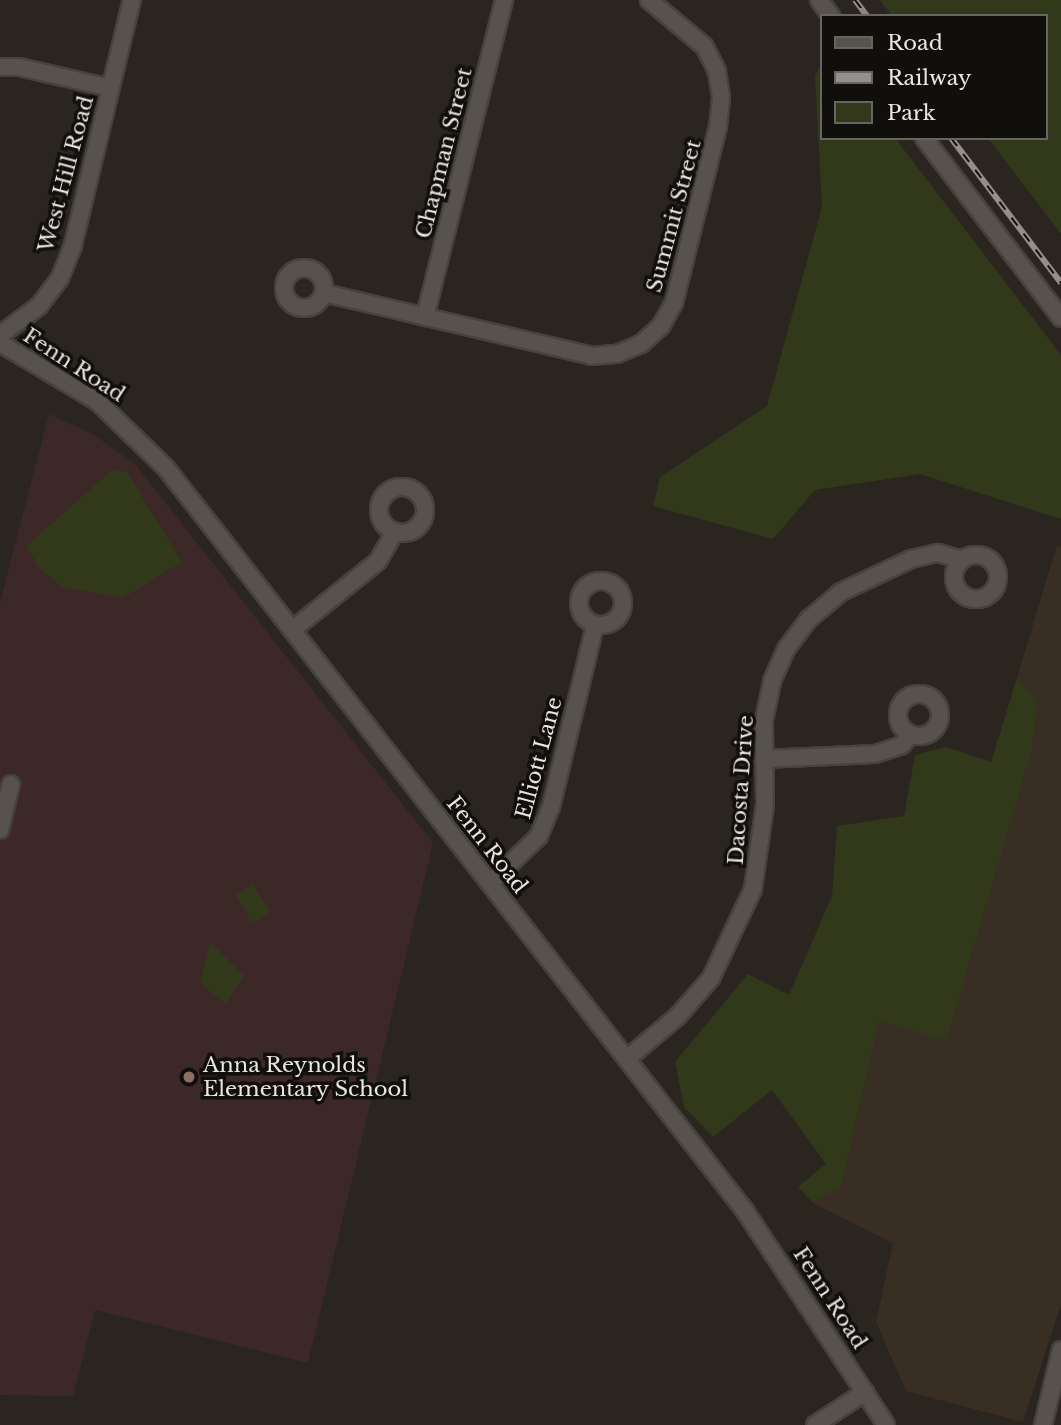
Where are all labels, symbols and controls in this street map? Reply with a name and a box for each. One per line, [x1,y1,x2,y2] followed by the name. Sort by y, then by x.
[820,14,1047,140] legend
[887,30,943,56] text: Road
[411,65,477,241] street label: Chapman Street
[887,65,971,91] text: Railway
[33,93,99,255] street label: West Hill Road
[887,100,936,126] text: Park
[642,137,706,295] street label: Summit Street
[18,323,130,407] street label: Fenn Road
[511,694,567,822] street label: Elliott Lane
[723,714,759,866] street label: Dacosta Drive
[441,792,533,898] street label: Fenn Road
[203,1052,409,1102] place label: Anna Reynolds Elementary School
[181,1069,197,1085] marker: Anna Reynolds Elementary School
[788,1242,872,1354] street label: Fenn Road

